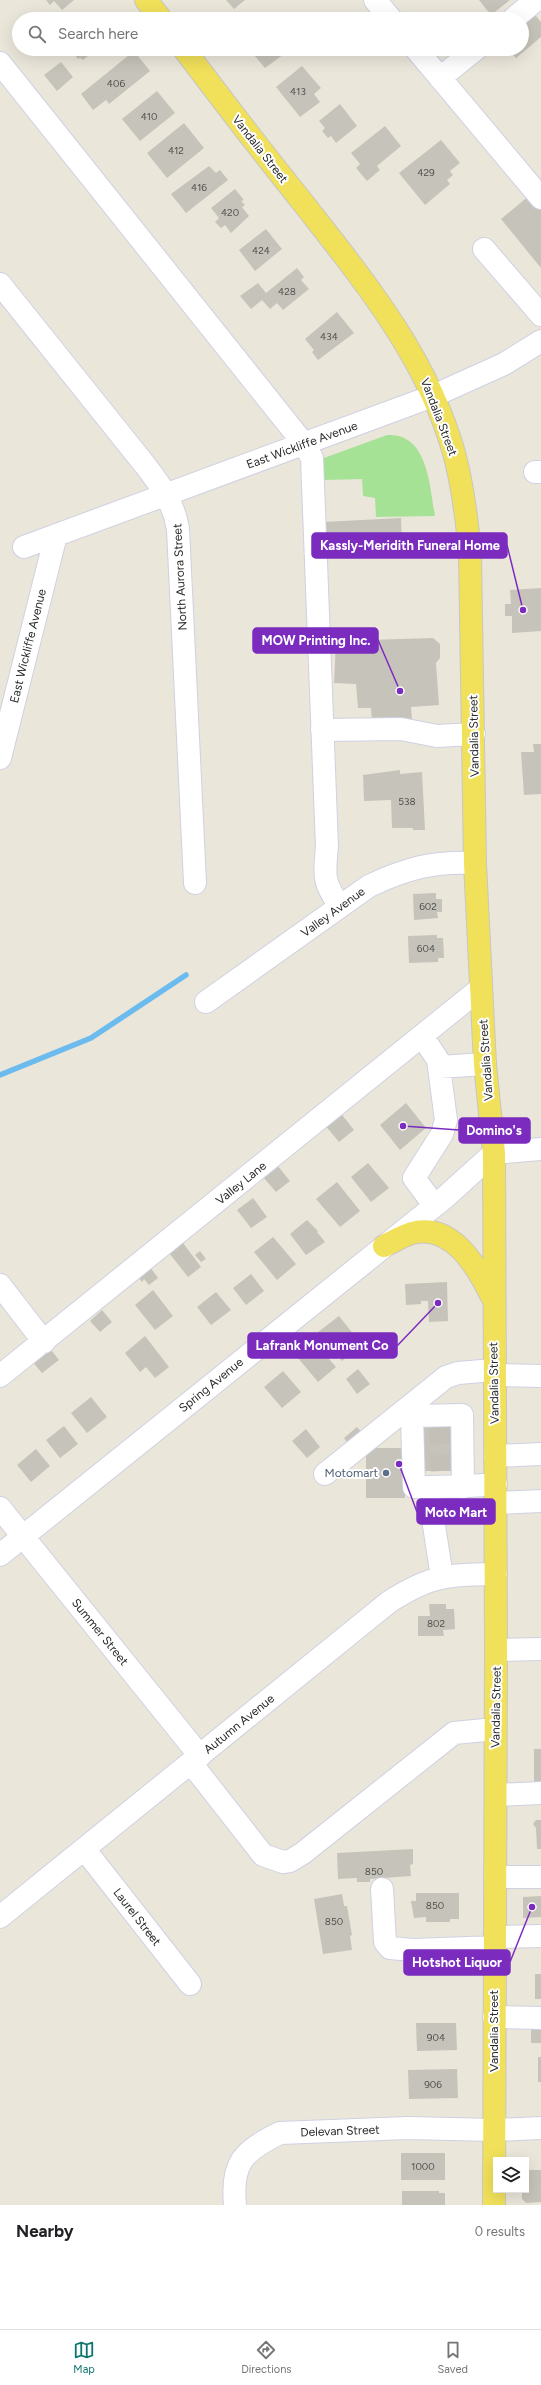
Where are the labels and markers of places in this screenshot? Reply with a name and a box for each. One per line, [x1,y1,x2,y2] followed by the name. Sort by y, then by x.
[312,533,507,558] callout: Kassly-Meridith Funeral Home
[253,628,378,653] callout: MOW Printing Inc.
[459,1118,530,1143] callout: Domino's
[248,1333,397,1358] callout: Lafrank Monument Co
[324,1466,378,1480] place label: Motomart
[381,1468,391,1478] marker: Motomart
[417,1499,495,1524] callout: Moto Mart
[404,1950,510,1975] callout: Hotshot Liquor

